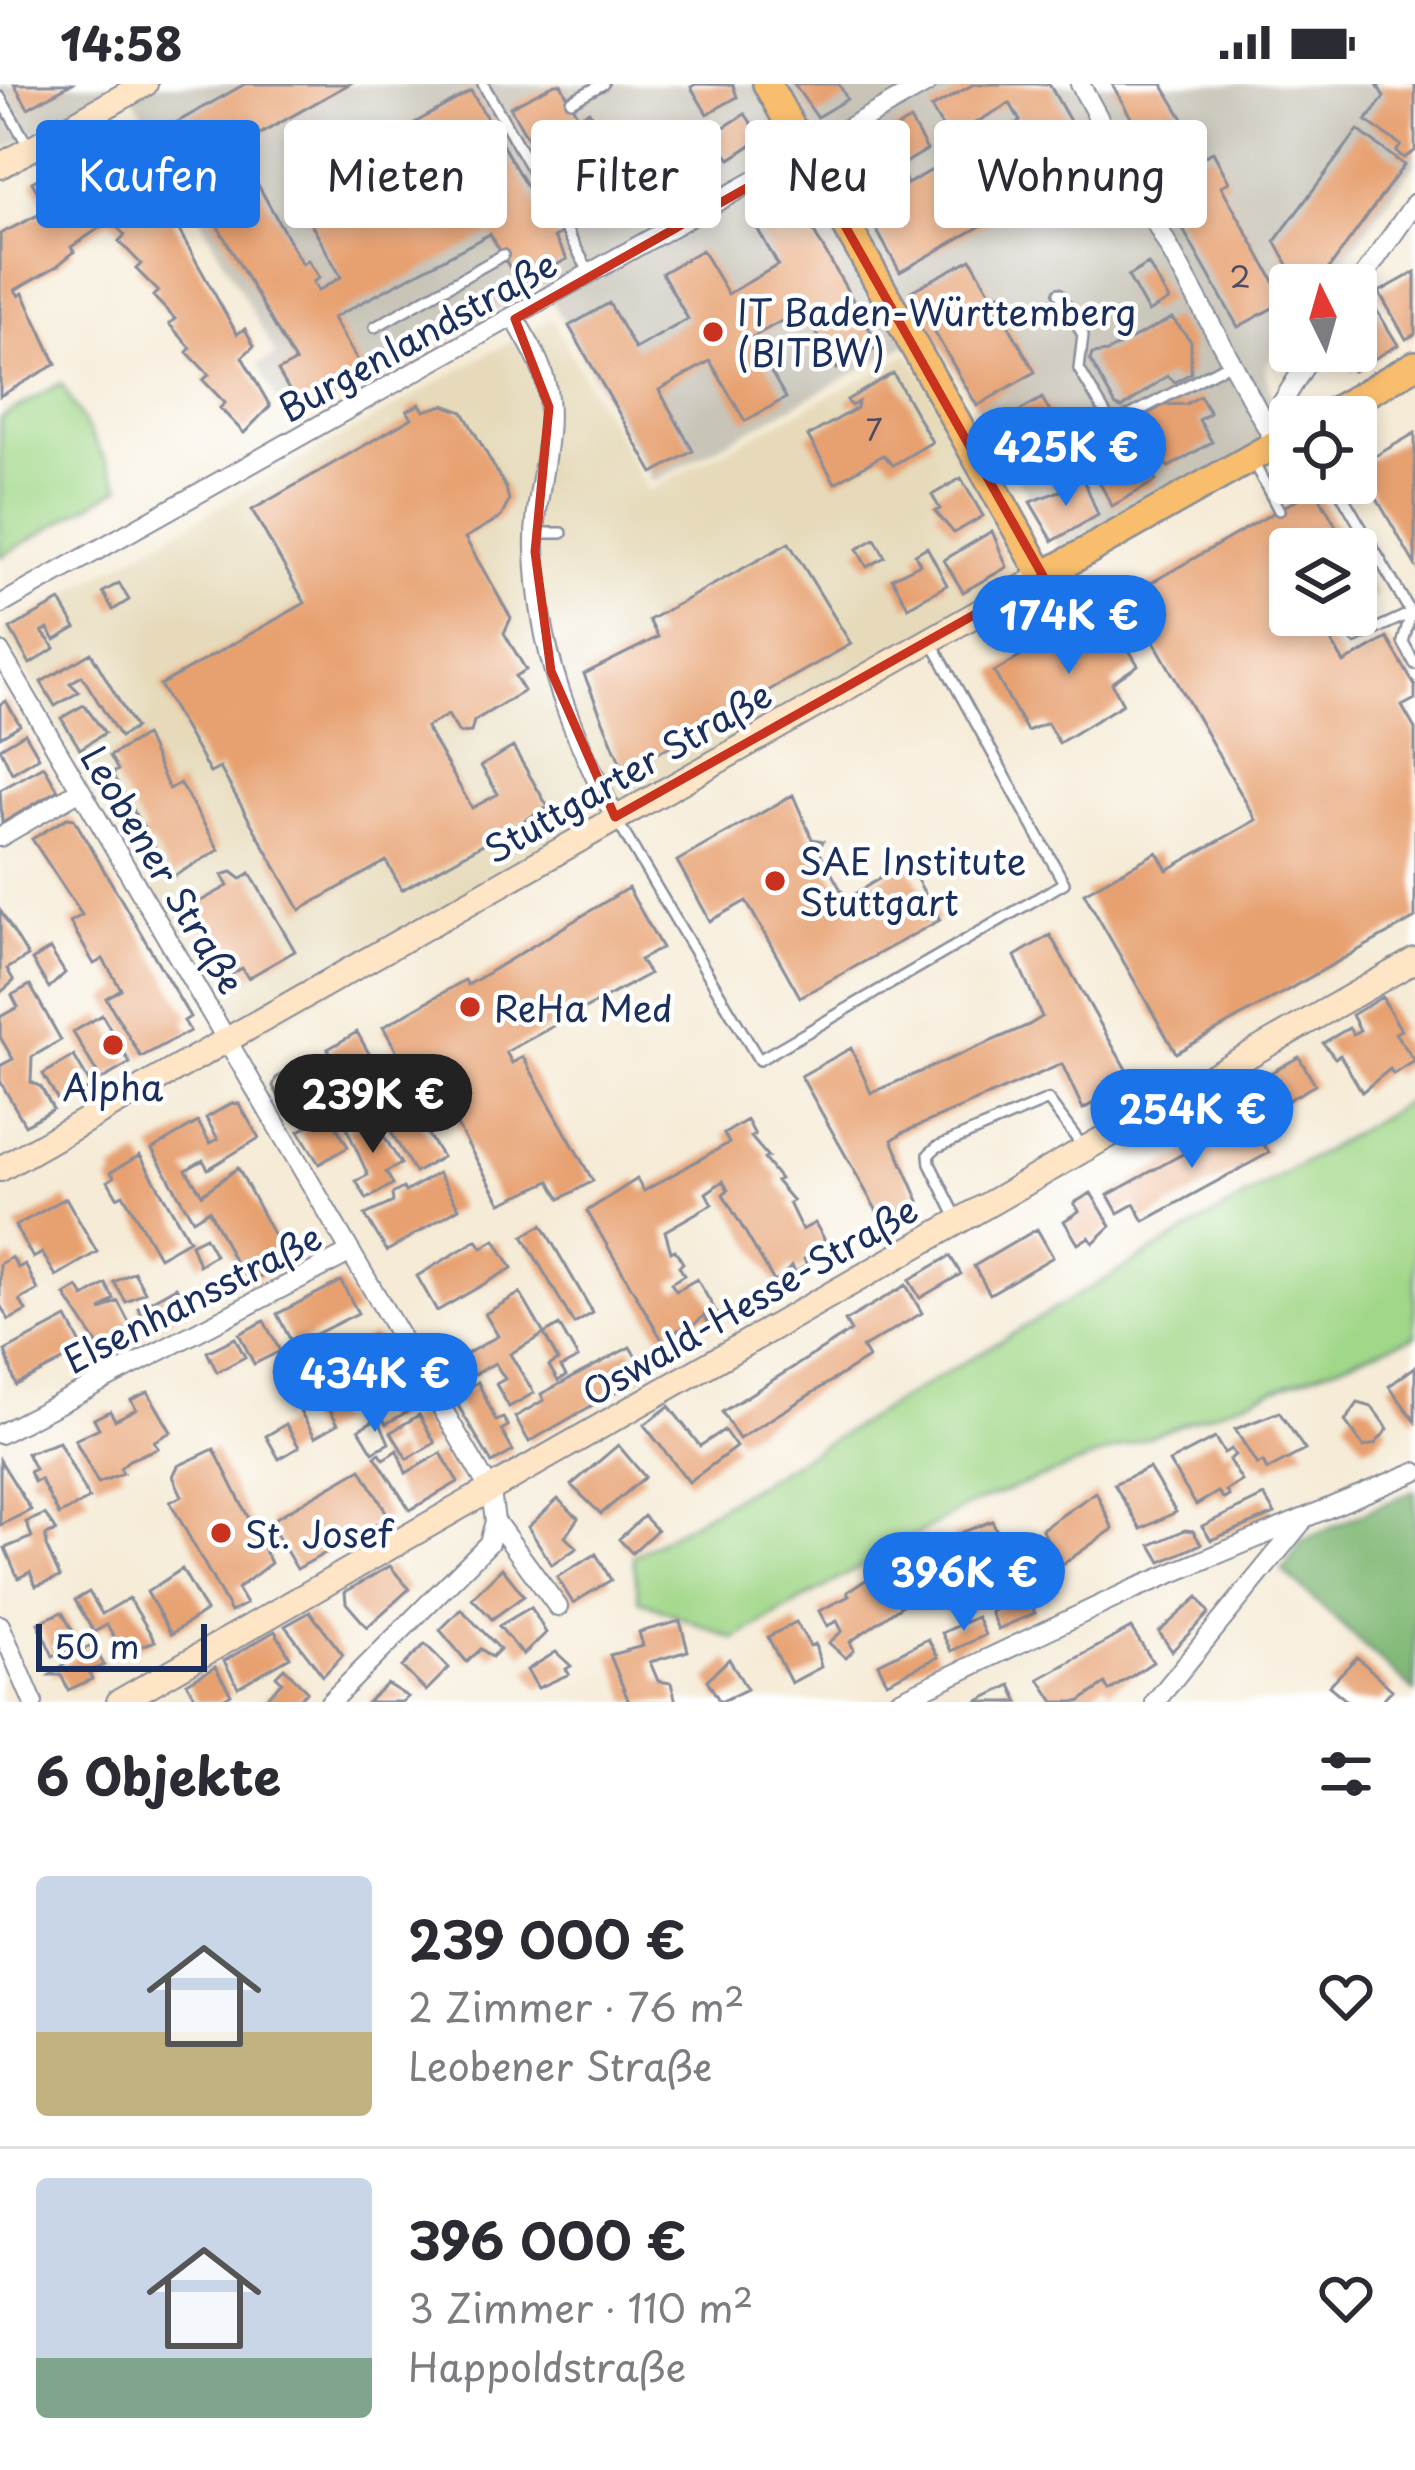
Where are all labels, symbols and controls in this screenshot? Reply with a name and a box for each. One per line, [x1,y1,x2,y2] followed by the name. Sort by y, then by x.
[60,8,183,76] text: 14:58
[36,120,260,228] chip: Kaufen
[284,120,507,228] chip: Mieten
[531,120,721,228] chip: Filter
[745,120,910,228] chip: Neu
[934,120,1207,228] chip: Wohnung
[268,236,566,434] street label: Burgenlandstraße
[1229,253,1251,298] house number: 2
[1269,264,1377,372] north arrow
[1269,264,1377,636] map controls
[737,284,1136,379] place label: IT Baden-Württemberg (BITBW)
[700,319,726,345] marker: IT Baden-Württemberg (BITBW)
[1269,396,1377,504] button: locate
[865,406,883,451] house number: 7
[968,407,1164,509] pin: 425K €
[993,416,1139,475] text: 425K €
[1269,528,1377,636] button: layers
[971,575,1167,677] pin: 174K €
[999,584,1139,643] text: 174K €
[473,667,781,875] street label: Stuttgarter Straße
[69,735,259,1003] street label: Leobener Straße
[799,833,1026,928] place label: SAE Institute Stuttgart
[762,868,788,894] marker: SAE Institute Stuttgart
[494,980,673,1034] place label: ReHa Med
[457,994,483,1020] marker: ReHa Med
[100,1032,126,1058] marker: Alpha
[275,1054,471,1156] pin: 239K €
[63,1059,164,1113] place label: Alpha
[301,1063,445,1122] text: 239K €
[1094,1069,1290,1171] pin: 254K €
[1117,1078,1267,1137] text: 254K €
[571,1182,927,1418] street label: Oswald-Hesse-Straße
[54,1209,330,1385] street label: Elsenhansstraße
[277,1333,473,1435] pin: 434K €
[300,1342,450,1401] text: 434K €
[245,1506,395,1560] place label: St. Josef
[208,1520,234,1546] marker: St. Josef
[866,1532,1062,1634] pin: 396K €
[890,1541,1038,1600] text: 396K €
[36,1618,207,1671] scale bar
[54,1620,140,1670] text: 50 m
[36,1736,281,1813] text: 6 Objekte
[1313,1741,1379,1807] icon: filters
[408,1899,686,1976] text: 239 000 €
[132,1924,276,2068] icon: home
[1313,1963,1379,2029] icon: heart
[408,1976,745,2035] text: 2 Zimmer · 76 m²
[408,2035,712,2094] text: Leobener Straße
[408,2200,687,2277] text: 396 000 €
[132,2226,276,2370] icon: home
[1313,2265,1379,2331] icon: heart
[408,2277,753,2336] text: 3 Zimmer · 110 m²
[408,2336,686,2395] text: Happoldstraße

